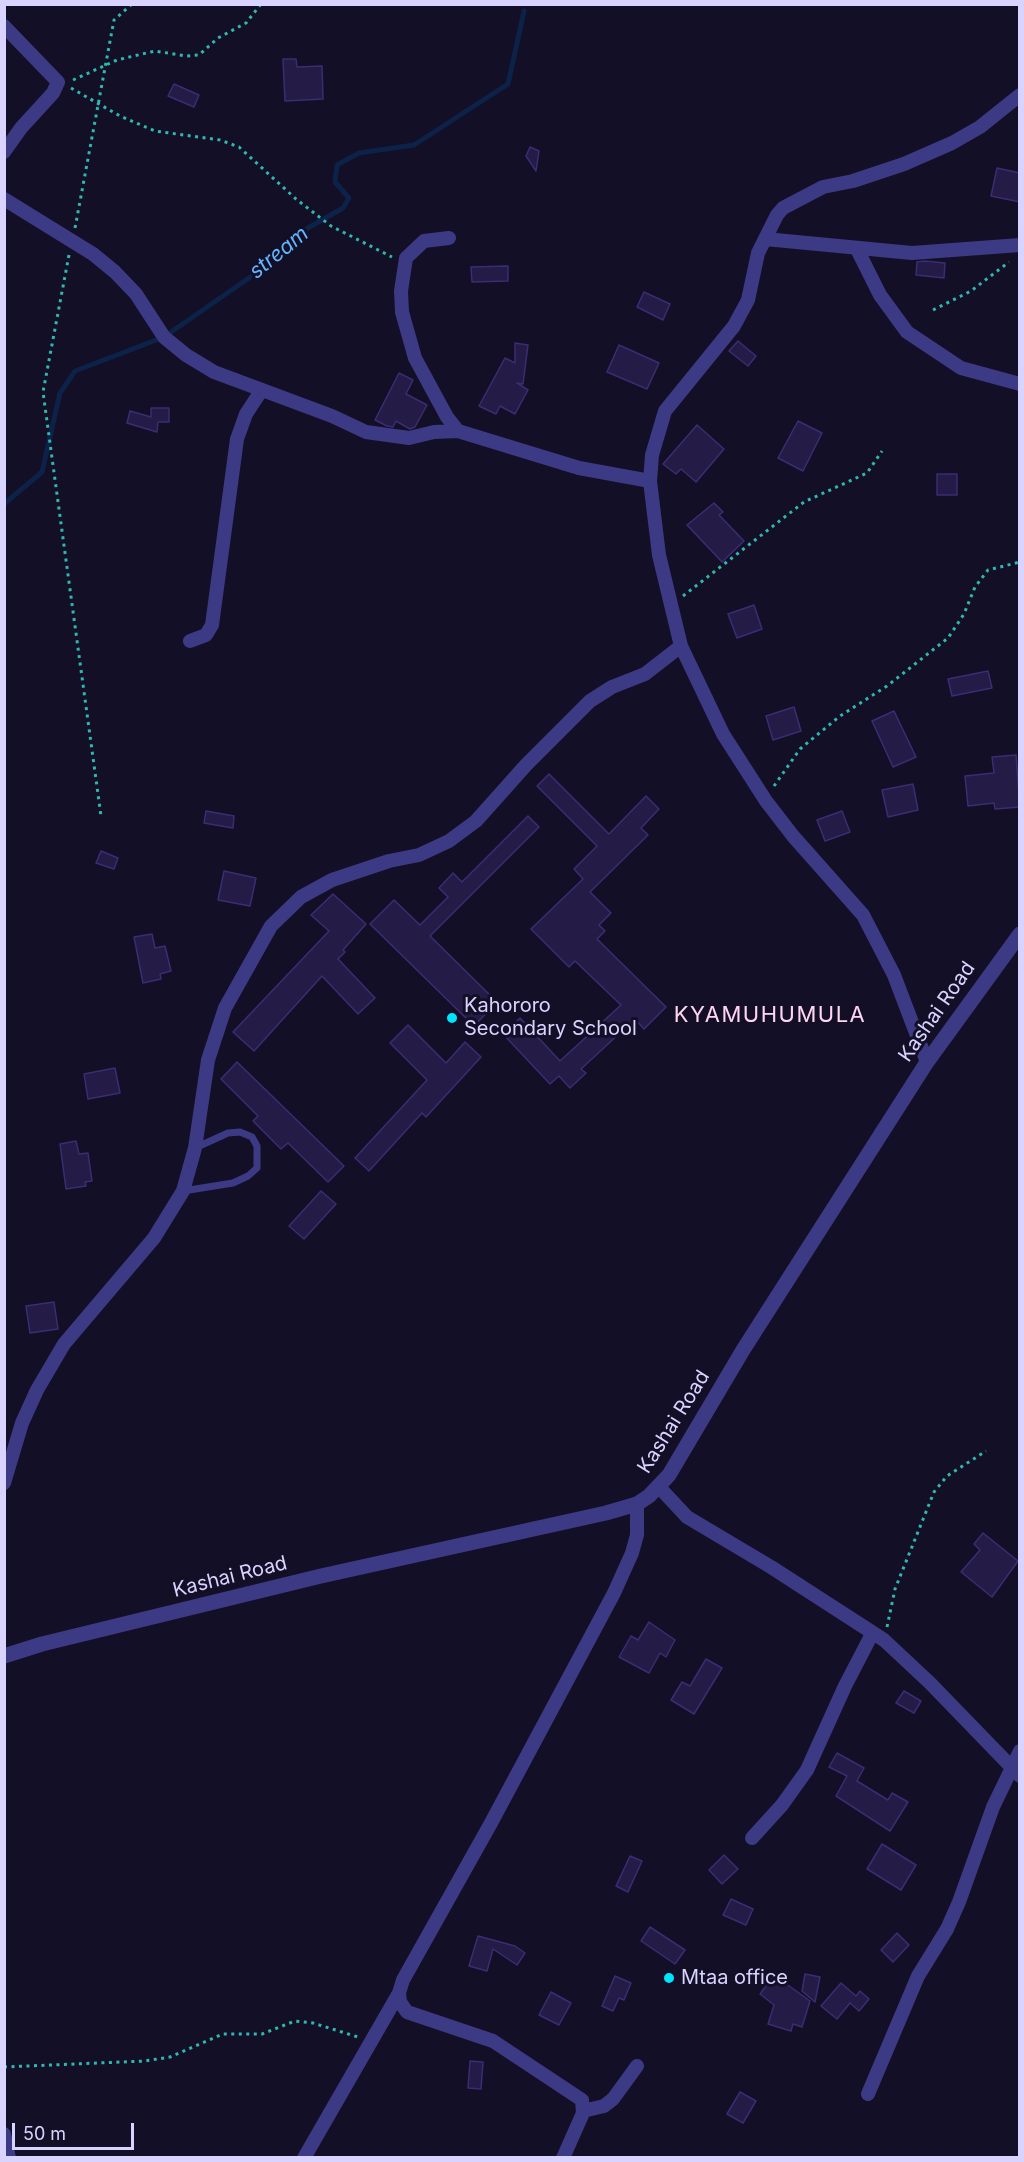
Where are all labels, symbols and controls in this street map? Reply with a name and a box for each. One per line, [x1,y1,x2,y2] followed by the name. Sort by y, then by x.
[244,222,314,284] water label: stream
[894,957,980,1067] street label: Kashai Road
[464,994,637,1041] place label: Kahororo Secondary School
[674,1002,866,1028] district label: KYAMUHUMULA
[445,1011,459,1025] marker: Kahororo Secondary School
[633,1366,715,1478] street label: Kashai Road
[170,1551,290,1603] street label: Kashai Road
[681,1966,788,1990] place label: Mtaa office
[662,1971,676,1985] marker: Mtaa office
[15,2111,136,2149] scale bar
[23,2123,66,2144] text: 50 m

